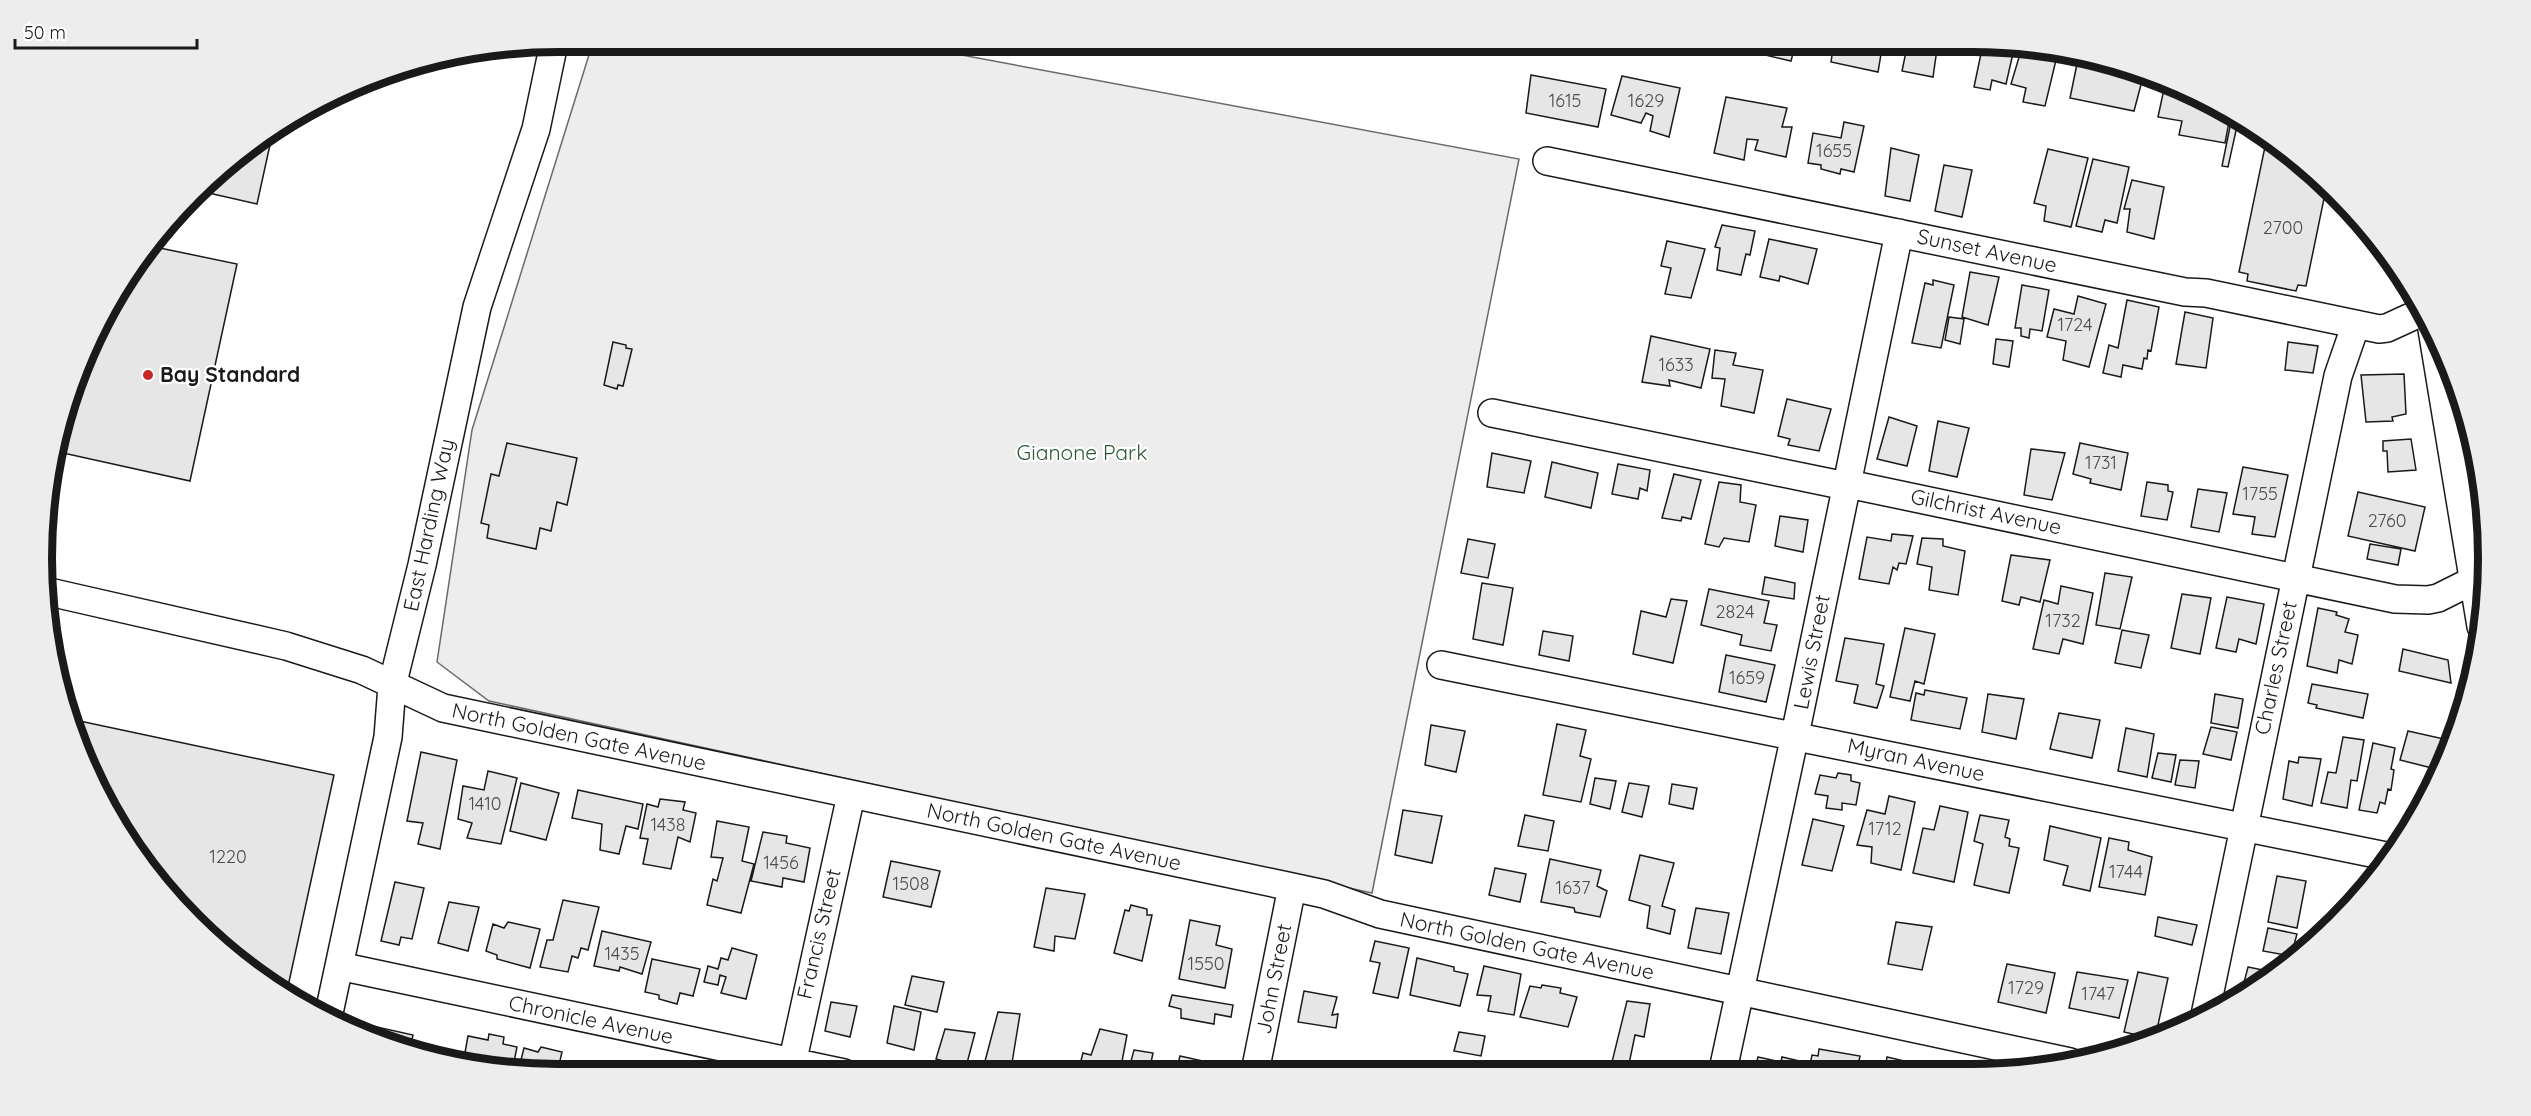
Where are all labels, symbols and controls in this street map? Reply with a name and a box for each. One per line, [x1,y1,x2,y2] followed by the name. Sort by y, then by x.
[15,12,196,50] scale bar
[24,21,66,44] text: 50 m
[1549,89,1581,112] house number: 1615
[1628,89,1664,112] house number: 1629
[1816,139,1852,162] house number: 1655
[2263,216,2303,239] house number: 2700
[1915,223,2059,278] street label: Sunset Avenue
[2057,313,2093,336] house number: 1724
[1658,353,1694,376] house number: 1633
[160,361,300,387] place label: Bay Standard
[141,368,155,382] marker: Bay Standard
[397,436,459,613] street label: East Harding Way
[1017,439,1147,465] park label: Gianone Park
[2085,451,2117,474] house number: 1731
[1908,482,2064,540] street label: Gilchrist Avenue
[2242,482,2278,505] house number: 1755
[2368,509,2406,532] house number: 2760
[1787,592,1835,711] street label: Lewis Street
[2248,599,2302,737] street label: Charles Street
[1716,600,1754,623] house number: 2824
[2045,609,2081,632] house number: 1732
[1729,666,1765,689] house number: 1659
[450,696,709,776] street label: North Golden Gate Avenue
[1845,732,1987,786] street label: Myran Avenue
[468,792,502,815] house number: 1410
[925,796,1184,876] street label: North Golden Gate Avenue
[650,813,686,836] house number: 1438
[1868,817,1902,840] house number: 1712
[209,845,247,868] house number: 1220
[763,851,799,874] house number: 1456
[2109,860,2143,883] house number: 1744
[790,866,846,1001] street label: Francis Street
[893,872,929,895] house number: 1508
[1555,876,1591,899] house number: 1637
[1398,905,1657,985] street label: North Golden Gate Avenue
[1250,921,1296,1036] street label: John Street
[604,942,640,965] house number: 1435
[1188,952,1225,975] house number: 1550
[2008,976,2044,999] house number: 1729
[2081,982,2115,1005] house number: 1747
[507,989,676,1049] street label: Chronicle Avenue

